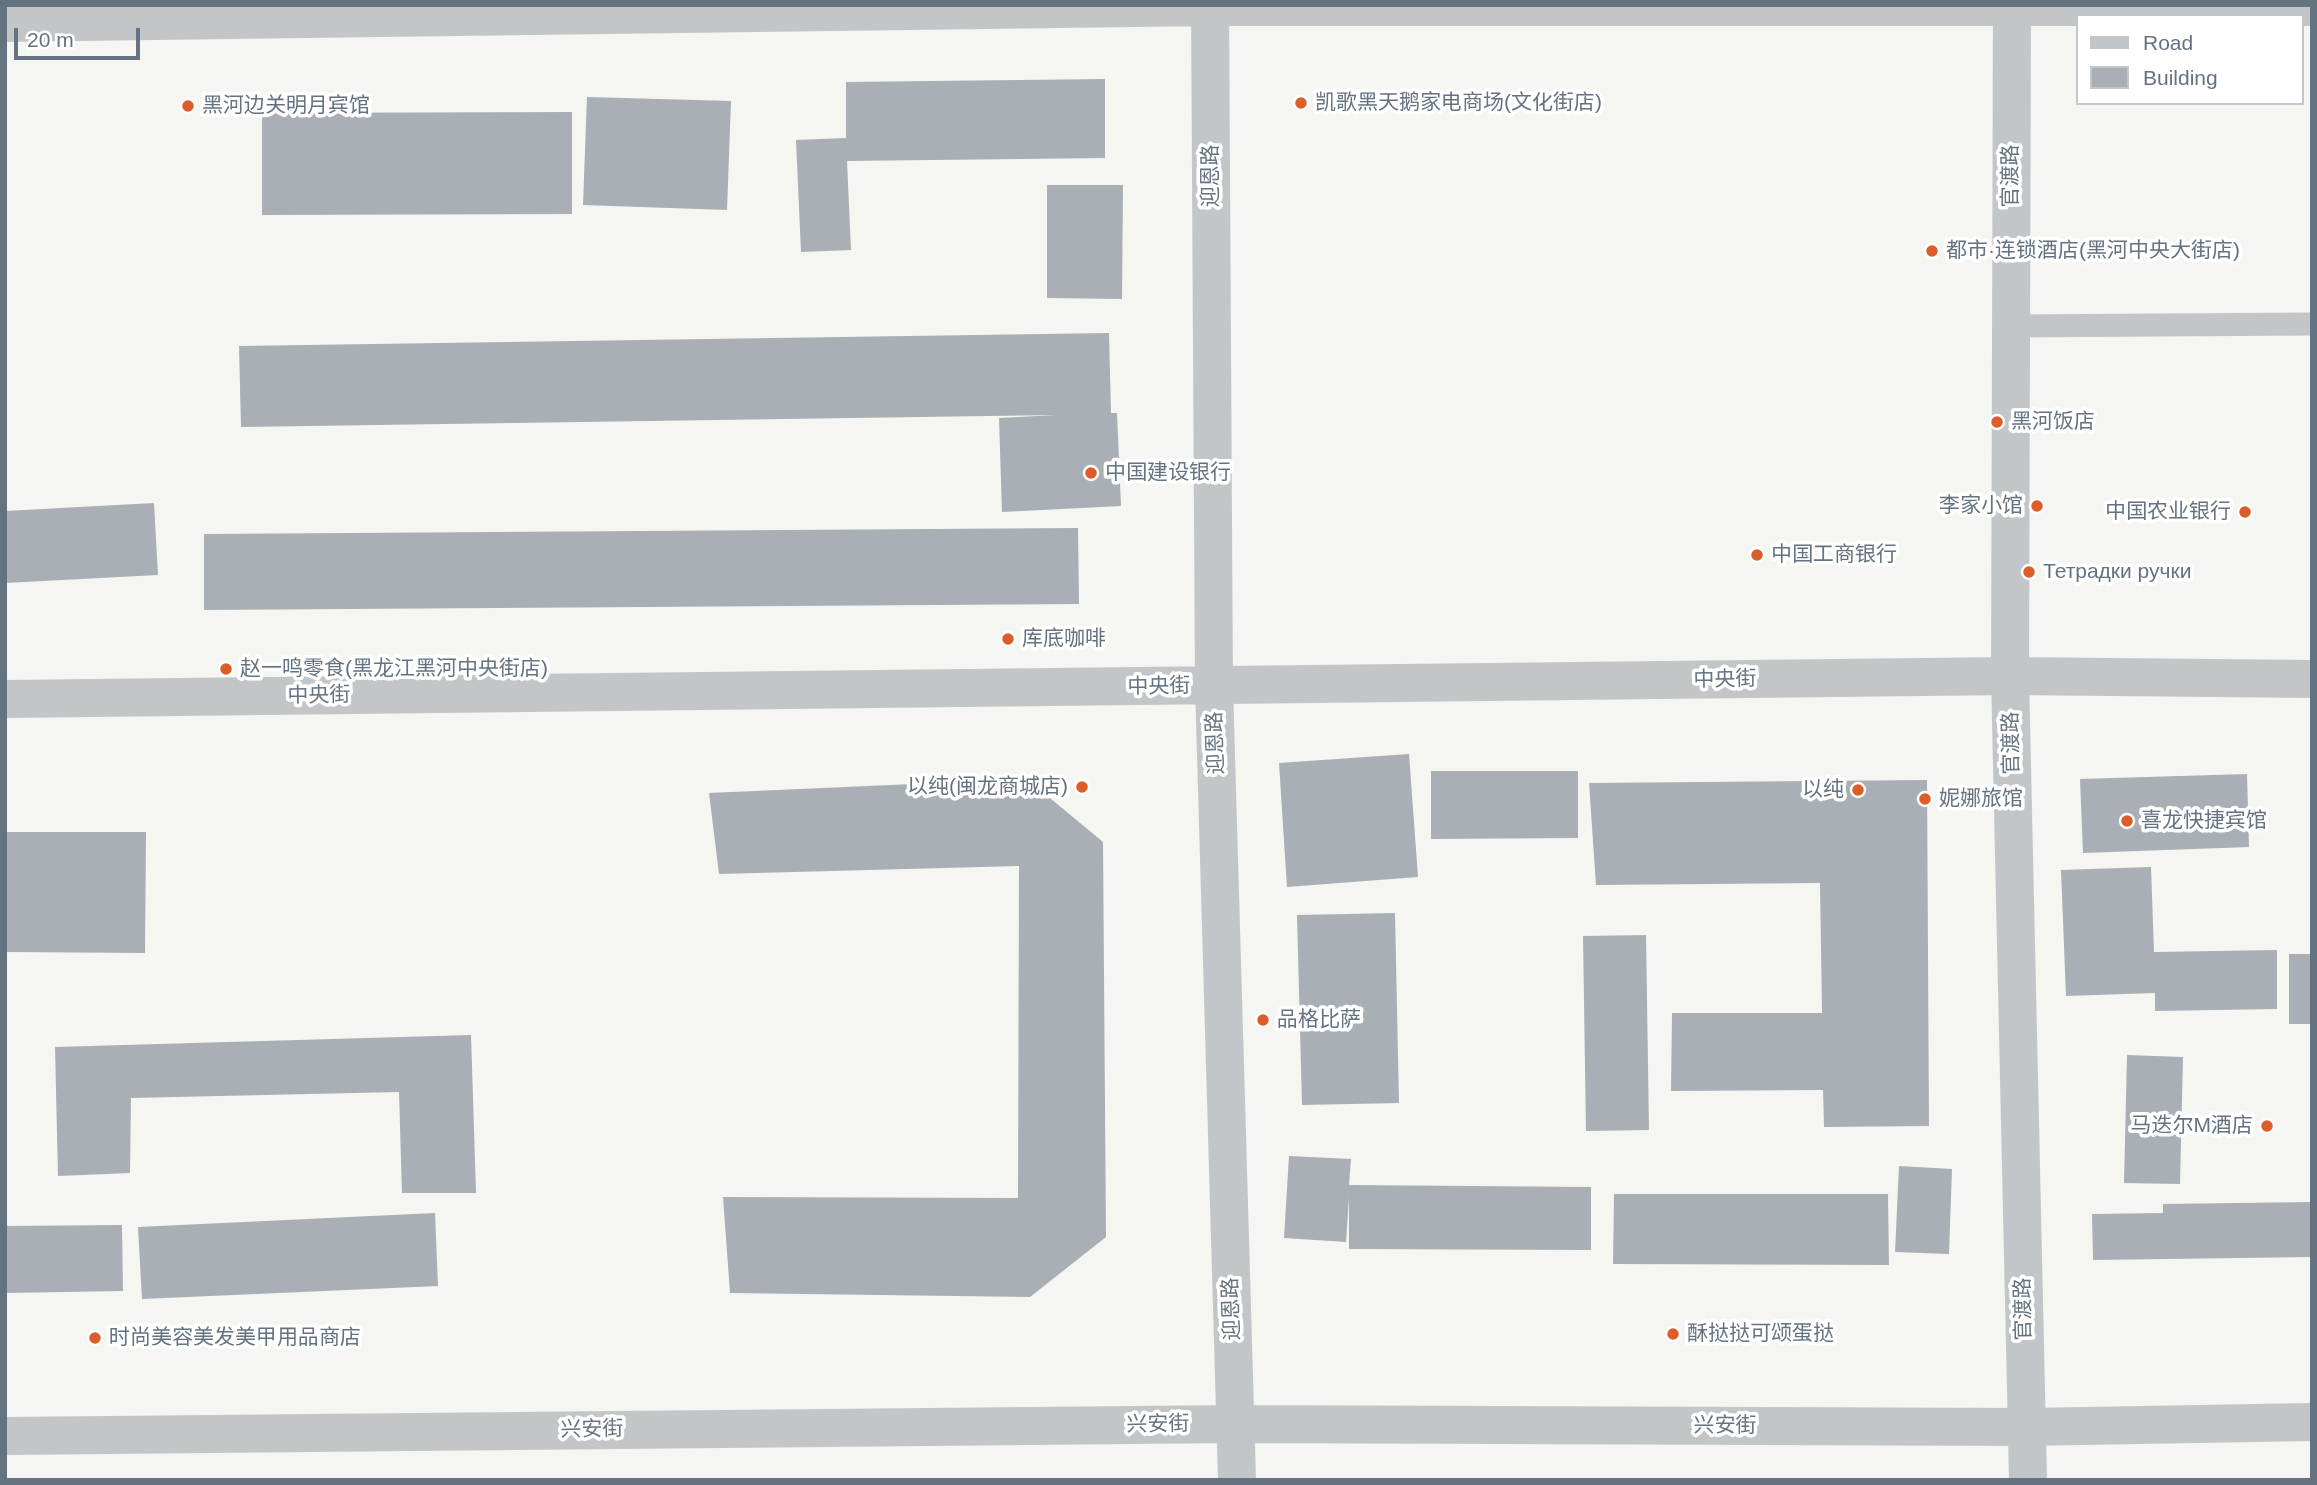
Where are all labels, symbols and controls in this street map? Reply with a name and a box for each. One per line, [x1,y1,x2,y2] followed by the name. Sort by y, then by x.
[18,14,144,58] scale bar
[2076,14,2303,105] legend
[27,28,74,51] text: 20 m
[2143,31,2193,54] text: Road
[2143,66,2218,89] text: Building
[1315,90,1602,116] place label: 凯歌黑天鹅家电商场(文化街店)
[202,93,370,119] place label: 黑河边关明月宾馆
[1293,95,1309,111] marker: 凯歌黑天鹅家电商场(文化街店)
[180,98,196,114] marker: 黑河边关明月宾馆
[1198,145,1224,207] street label: 迎恩路
[1998,145,2024,207] street label: 官渡路
[1946,238,2240,264] place label: 都市·连锁酒店(黑河中央大街店)
[1924,243,1940,259] marker: 都市·连锁酒店(黑河中央大街店)
[2011,409,2095,435] place label: 黑河饭店
[1989,414,2005,430] marker: 黑河饭店
[1105,460,1231,486] place label: 中国建设银行
[1083,465,1099,481] marker: 中国建设银行
[1939,493,2023,519] place label: 李家小馆
[2029,498,2045,514] marker: 李家小馆
[2105,499,2231,525] place label: 中国农业银行
[2237,504,2253,520] marker: 中国农业银行
[1771,542,1897,568] place label: 中国工商银行
[1749,547,1765,563] marker: 中国工商银行
[2043,559,2191,585] place label: Тетрадки ручки
[2021,564,2037,580] marker: Тетрадки ручки
[1022,626,1106,652] place label: 库底咖啡
[1000,631,1016,647] marker: 库底咖啡
[240,656,548,682] place label: 赵一鸣零食(黑龙江黑河中央街店)
[218,661,234,677] marker: 赵一鸣零食(黑龙江黑河中央街店)
[1693,667,1757,693] street label: 中央街
[1127,674,1191,700] street label: 中央街
[287,683,351,709] street label: 中央街
[1202,711,1230,775] street label: 迎恩路
[1999,711,2025,775] street label: 官渡路
[907,774,1068,800] place label: 以纯(闽龙商城店)
[1802,777,1844,803] place label: 以纯
[1074,779,1090,795] marker: 以纯(闽龙商城店)
[1850,782,1866,798] marker: 以纯
[1939,786,2023,812] place label: 妮娜旅馆
[1917,791,1933,807] marker: 妮娜旅馆
[2141,808,2267,834] place label: 喜龙快捷宾馆
[2119,813,2135,829] marker: 喜龙快捷宾馆
[1277,1007,1361,1033] place label: 品格比萨
[1255,1012,1271,1028] marker: 品格比萨
[2131,1113,2253,1139] place label: 马迭尔M酒店
[2259,1118,2275,1134] marker: 马迭尔M酒店
[1218,1277,1246,1341] street label: 迎恩路
[2011,1277,2037,1341] street label: 官渡路
[1687,1321,1834,1347] place label: 酥挞挞可颂蛋挞
[109,1325,361,1351] place label: 时尚美容美发美甲用品商店
[1665,1326,1681,1342] marker: 酥挞挞可颂蛋挞
[87,1330,103,1346] marker: 时尚美容美发美甲用品商店
[1126,1412,1190,1438] street label: 兴安街
[1694,1413,1756,1439] street label: 兴安街
[560,1417,624,1443] street label: 兴安街

